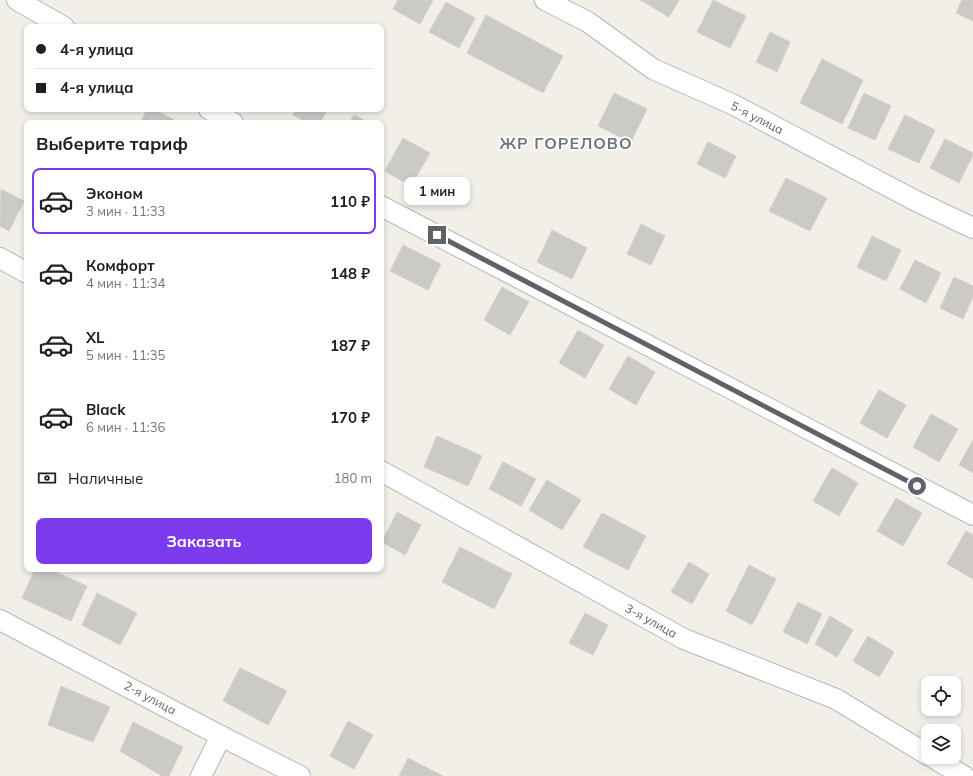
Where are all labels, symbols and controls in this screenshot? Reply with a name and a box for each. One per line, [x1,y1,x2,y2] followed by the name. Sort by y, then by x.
[60,40,134,59] text: 4-я улица
[60,78,134,97] text: 4-я улица
[728,98,786,137] street label: 5-я улица
[36,132,188,155] text: Выберите тариф
[499,133,633,153] district label: ЖР ГОРЕЛОВО
[404,177,470,205] callout: 1 мин
[38,183,74,219] icon: car
[419,183,455,199] text: 1 мин
[86,184,143,203] text: Эконом
[330,192,370,211] text: 110 ₽
[86,203,165,219] text: 3 мин · 11:33
[428,226,446,244] route end
[38,255,74,291] icon: car
[86,256,155,275] text: Комфорт
[330,264,370,283] text: 148 ₽
[86,275,165,291] text: 4 мин · 11:34
[38,327,74,363] icon: car
[86,328,104,347] text: XL
[330,336,370,355] text: 187 ₽
[86,347,165,363] text: 5 мин · 11:35
[38,399,74,435] icon: car
[86,400,125,419] text: Black
[330,408,370,427] text: 170 ₽
[86,419,165,435] text: 6 мин · 11:36
[36,467,58,489] icon: cash
[68,469,143,488] text: Наличные
[334,470,372,486] text: 180 m
[908,477,926,495] route start
[36,518,372,564] button: Заказать
[623,600,680,641] street label: 3-я улица
[921,676,961,764] map controls
[921,676,961,716] button: locate
[122,678,179,718] street label: 2-я улица
[921,724,961,764] button: layers

